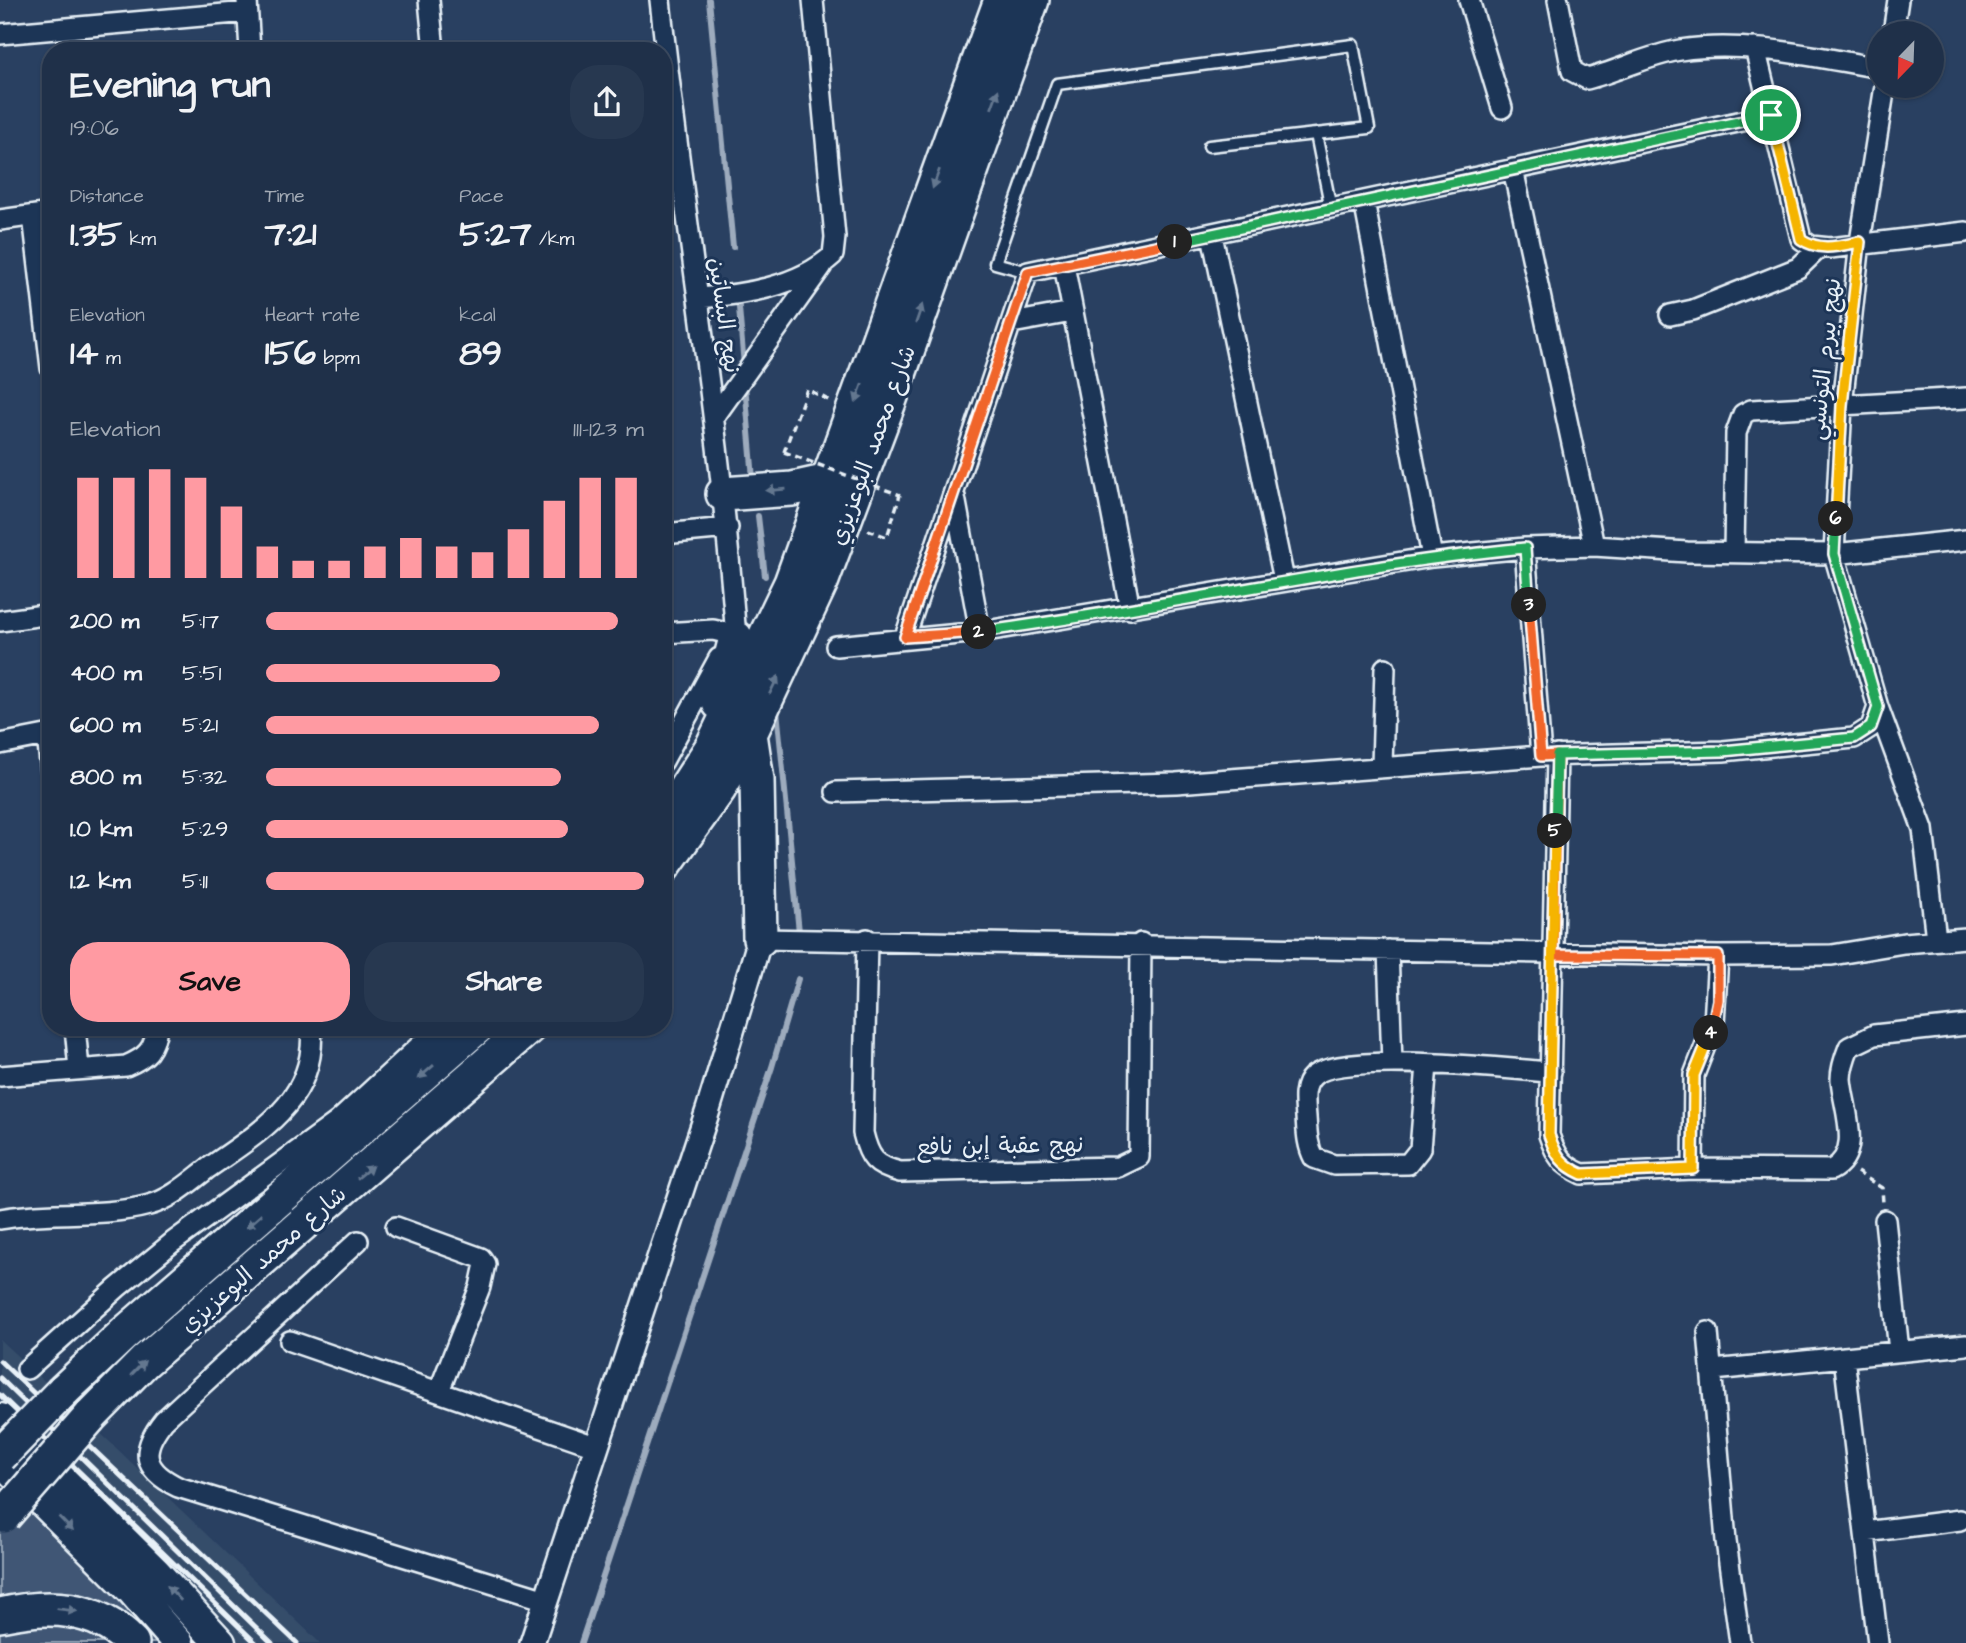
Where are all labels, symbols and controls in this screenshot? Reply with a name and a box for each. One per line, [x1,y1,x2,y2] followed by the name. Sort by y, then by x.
[1867,21,1944,98] north arrow
[1867,21,1944,98] map controls
[70,60,271,112] text: Evening run
[570,65,644,139] button: share
[1741,85,1801,145] pin
[990,89,1001,110] one-way arrow
[1752,96,1790,134] icon: arrive
[70,112,119,144] text: 19:06
[930,169,941,190] one-way arrow
[70,183,144,210] text: Distance
[265,183,304,210] text: Time
[459,183,503,210] text: Pace
[70,210,122,259] text: 1.35
[265,210,317,259] text: 7:21
[459,210,532,259] text: 5:27
[1158,224,1192,260] pin: 1
[122,226,156,253] text: km
[532,226,574,253] text: /km
[1173,228,1176,255] text: 1
[700,255,748,375] street label: نهج البساتين
[1801,277,1853,442] street label: نهج بيرم التونسي
[70,302,145,329] text: Elevation
[265,302,360,329] text: Heart rate
[459,302,496,329] text: kcal
[914,303,925,324] one-way arrow
[70,329,98,378] text: 14
[265,329,316,378] text: 156
[459,329,502,378] text: 89
[822,341,924,550] street label: شارع محمد البوعزيزي
[98,345,121,372] text: m
[316,345,360,372] text: bpm
[853,383,864,404] one-way arrow
[70,413,161,445] text: Elevation
[573,413,644,445] text: 111–123 m
[765,485,787,496] one-way arrow
[1818,502,1854,536] pin: 6
[1830,505,1841,532] text: 6
[1512,588,1546,622] pin: 3
[1524,591,1533,618] text: 3
[70,605,139,637] text: 200 m
[182,605,219,637] text: 5:17
[962,614,996,650] pin: 2
[973,618,984,645] text: 2
[70,657,142,689] text: 400 m
[182,657,221,689] text: 5:51
[768,675,780,695] one-way arrow
[70,709,141,741] text: 600 m
[182,709,218,741] text: 5:21
[70,761,141,793] text: 800 m
[182,761,227,793] text: 5:32
[70,813,132,845] text: 1.0 km
[182,813,228,845] text: 5:29
[1538,814,1572,848] pin: 5
[1548,817,1561,844] text: 5
[70,865,131,897] text: 1.2 km
[182,865,208,897] text: 5:11
[70,942,350,1022] button: Save
[364,942,644,1022] button: Share
[1694,1016,1728,1050] pin: 4
[1704,1019,1717,1046] text: 4
[417,1064,435,1080] one-way arrow
[916,1129,1084,1163] street label: نهج عقبة إبن نافع
[356,1164,374,1179] one-way arrow
[174,1179,354,1341] street label: شارع محمد البوعزيزي
[245,1213,262,1228] one-way arrow
[129,1361,146,1377] one-way arrow
[58,1516,75,1533] one-way arrow
[167,1585,183,1602] one-way arrow
[56,1604,78,1615] one-way arrow

